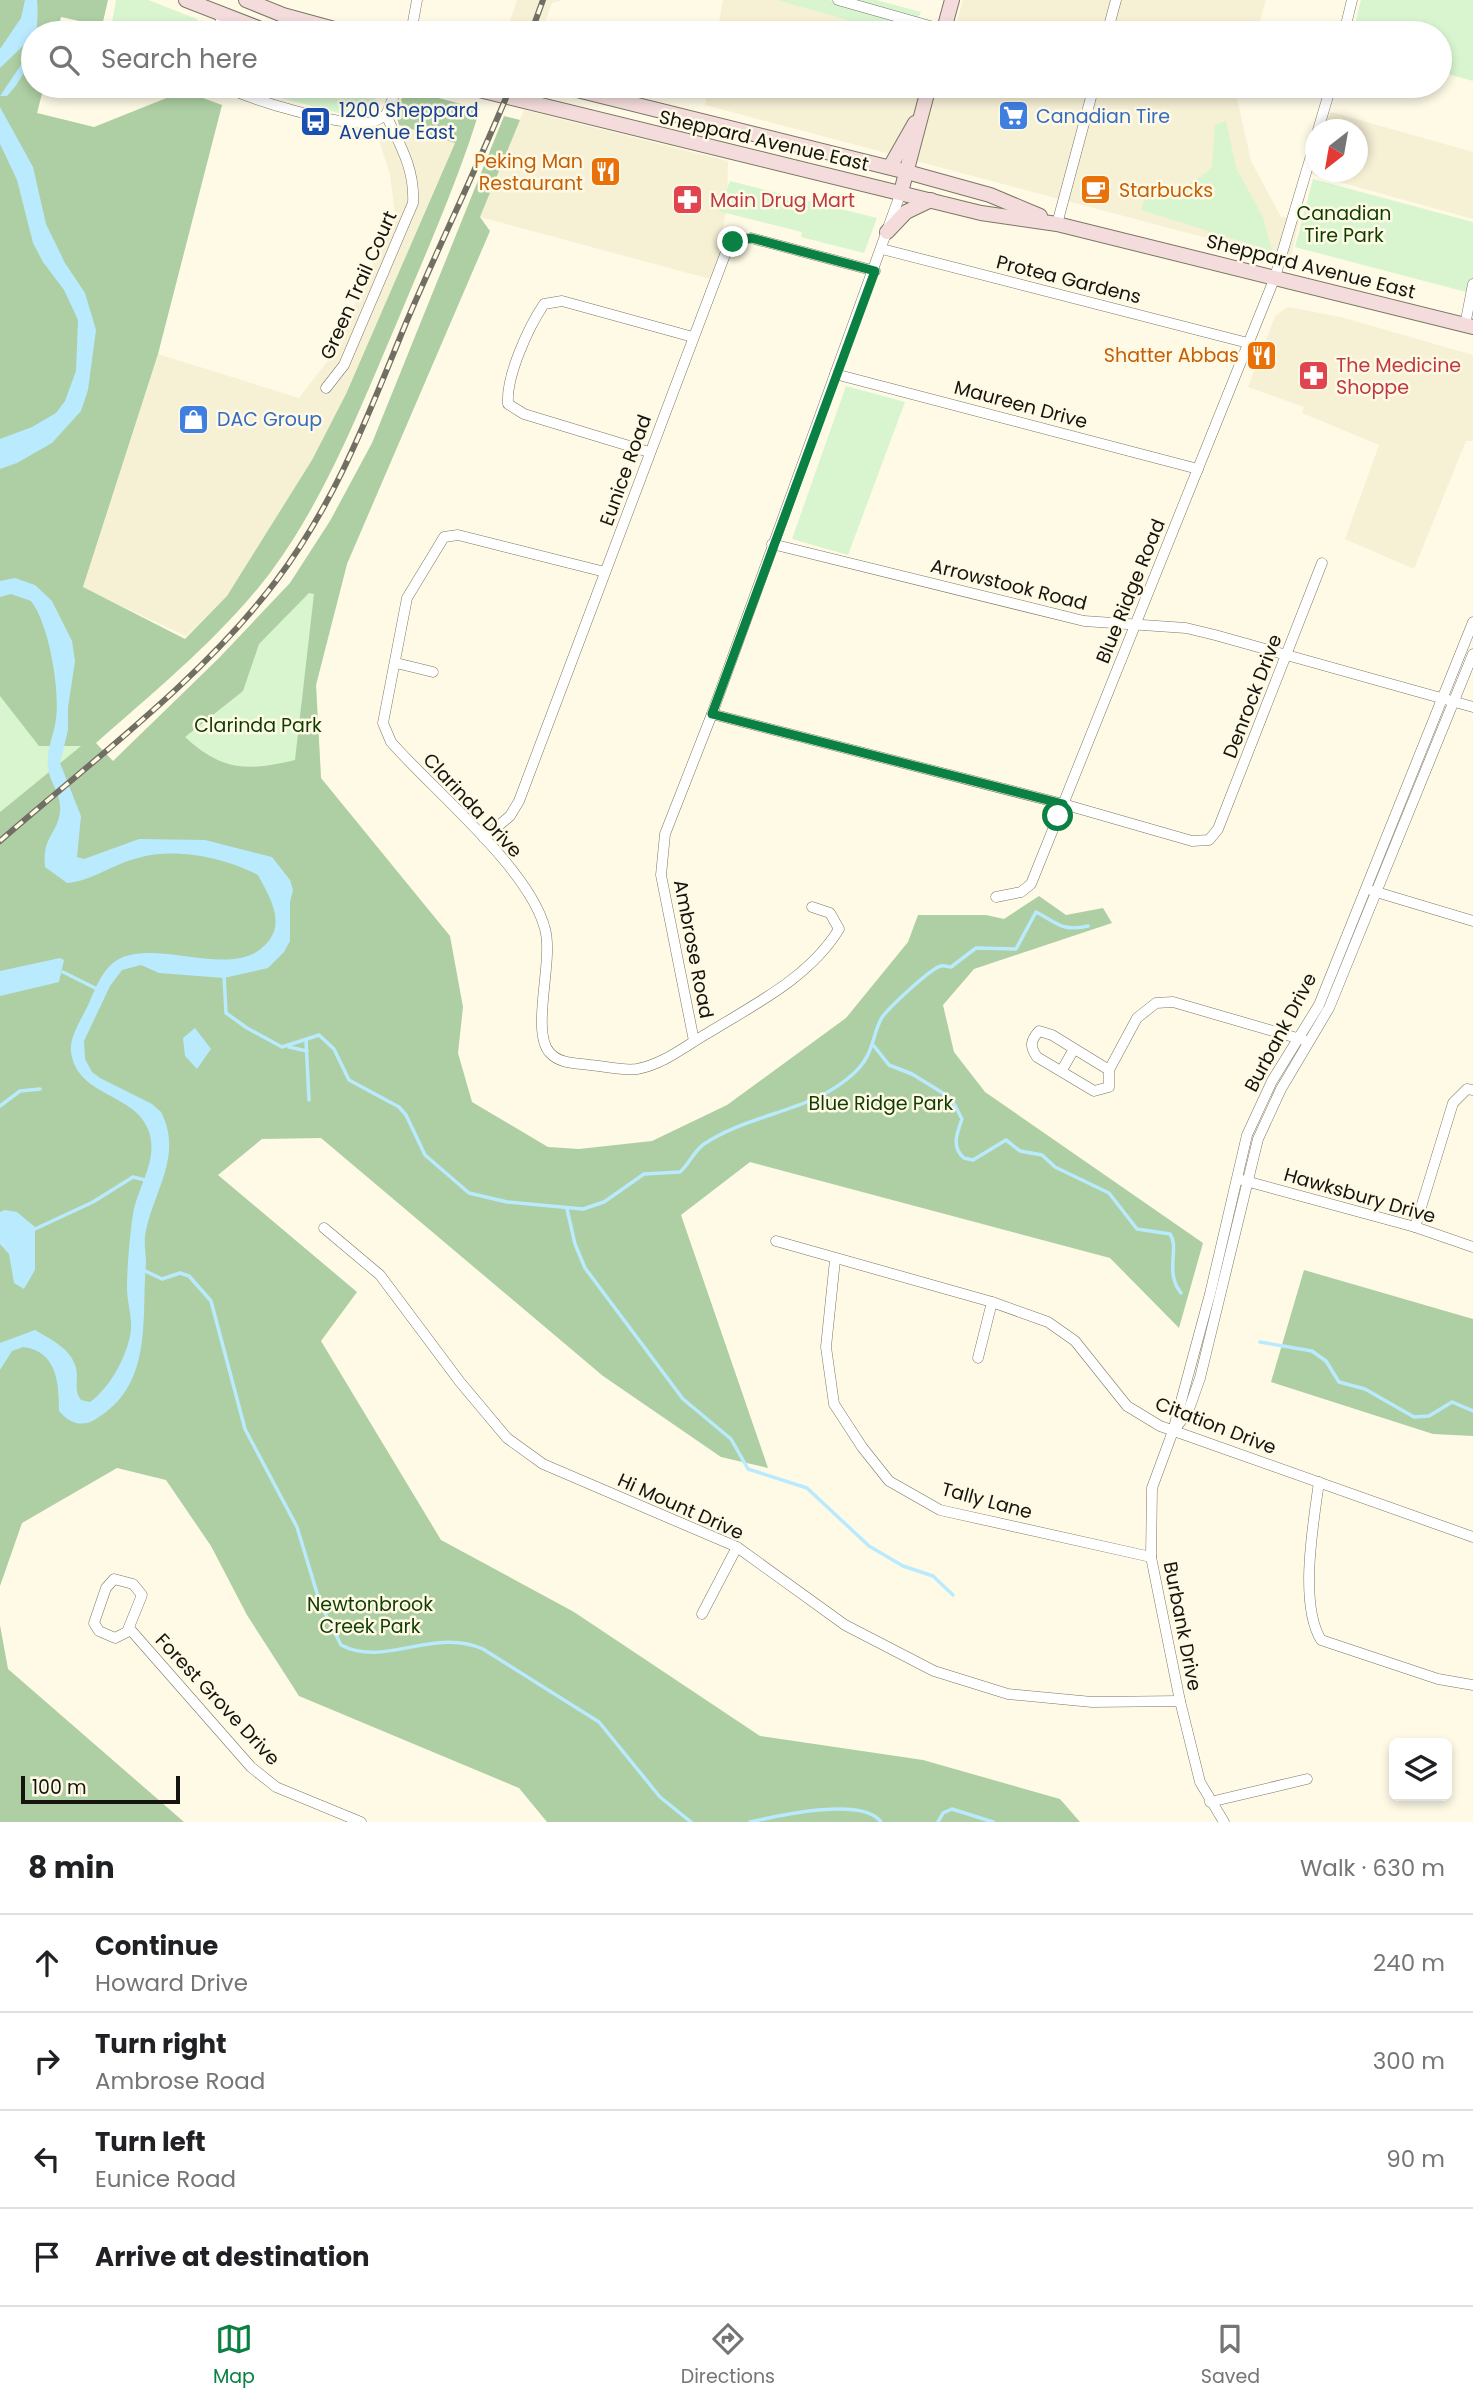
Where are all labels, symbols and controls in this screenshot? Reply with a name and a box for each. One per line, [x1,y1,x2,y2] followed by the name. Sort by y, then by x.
[21,21,1452,98] search box
[45,41,83,79] icon: search
[101,41,258,77] text: Search here
[339,97,479,146] place label: 1200 Sheppard Avenue East
[996,99,1030,133] supermarket icon: Canadian Tire
[656,103,871,178] street label: Sheppard Avenue East
[1036,103,1170,130] place label: Canadian Tire
[299,104,333,138] bus stop icon: 1200 Sheppard Avenue East
[1305,119,1368,182] north arrow
[474,148,583,197] place label: Peking Man Restaurant
[589,155,623,189] restaurant icon: Peking Man Restaurant
[1079,173,1113,207] cafe icon: Starbucks
[1119,177,1213,204] place label: Starbucks
[670,183,704,217] pharmacy icon: Main Drug Mart
[710,187,855,214] place label: Main Drug Mart
[1296,200,1392,249] park label: Canadian Tire Park
[314,206,403,364] street label: Green Trail Court
[717,226,748,257] route end
[1204,227,1418,306] street label: Sheppard Avenue East
[994,248,1144,311] street label: Protea Gardens
[1245,338,1279,372] restaurant icon: Shatter Abbas
[1104,342,1239,369] place label: Shatter Abbas
[1336,352,1461,401] place label: The Medicine Shoppe
[1296,359,1330,393] pharmacy icon: The Medicine Shoppe
[951,374,1090,435] street label: Maureen Drive
[177,402,211,436] shop icon: DAC Group
[217,406,322,433] place label: DAC Group
[593,411,658,530] street label: Eunice Road
[1089,515,1172,667] street label: Blue Ridge Road
[928,552,1090,617] street label: Arrowstook Road
[1216,630,1288,762] street label: Denrock Drive
[194,712,322,739] park label: Clarinda Park
[417,747,528,864] street label: Clarinda Drive
[1042,800,1073,831] route start
[667,877,720,1021] street label: Ambrose Road
[1238,968,1323,1097] street label: Burbank Drive
[809,1090,954,1117] park label: Blue Ridge Park
[1281,1161,1439,1230] street label: Hawksbury Drive
[1151,1390,1280,1461] street label: Citation Drive
[613,1467,748,1546] street label: Hi Mount Drive
[938,1475,1035,1526] street label: Tally Lane
[1157,1559,1208,1693] street label: Burbank Drive
[307,1591,433,1640] park label: Newtonbrook Creek Park
[149,1627,286,1771] street label: Forest Grove Drive
[1389,1738,1452,1801] map controls
[1389,1738,1452,1801] button: layers
[21,1773,180,1805] scale bar
[32,1774,87,1801] text: 100 m
[28,1846,115,1889] text: 8 min
[1300,1852,1445,1884] text: Walk · 630 m
[95,1928,218,1964] text: Continue
[28,1944,66,1982] icon: ahead
[1373,1947,1445,1979] text: 240 m
[95,1967,248,1999] text: Howard Drive
[95,2026,227,2062] text: Turn right
[28,2042,66,2080] icon: right
[1373,2045,1445,2077] text: 300 m
[95,2065,265,2097] text: Ambrose Road
[95,2124,206,2160] text: Turn left
[28,2140,66,2178] icon: left
[1386,2143,1445,2175] text: 90 m
[95,2163,236,2195] text: Eunice Road
[28,2238,66,2276] icon: arrive
[95,2239,370,2275] text: Arrive at destination
[213,2320,255,2391] tab: Map
[681,2320,775,2391] tab: Directions
[1201,2320,1260,2391] tab: Saved

